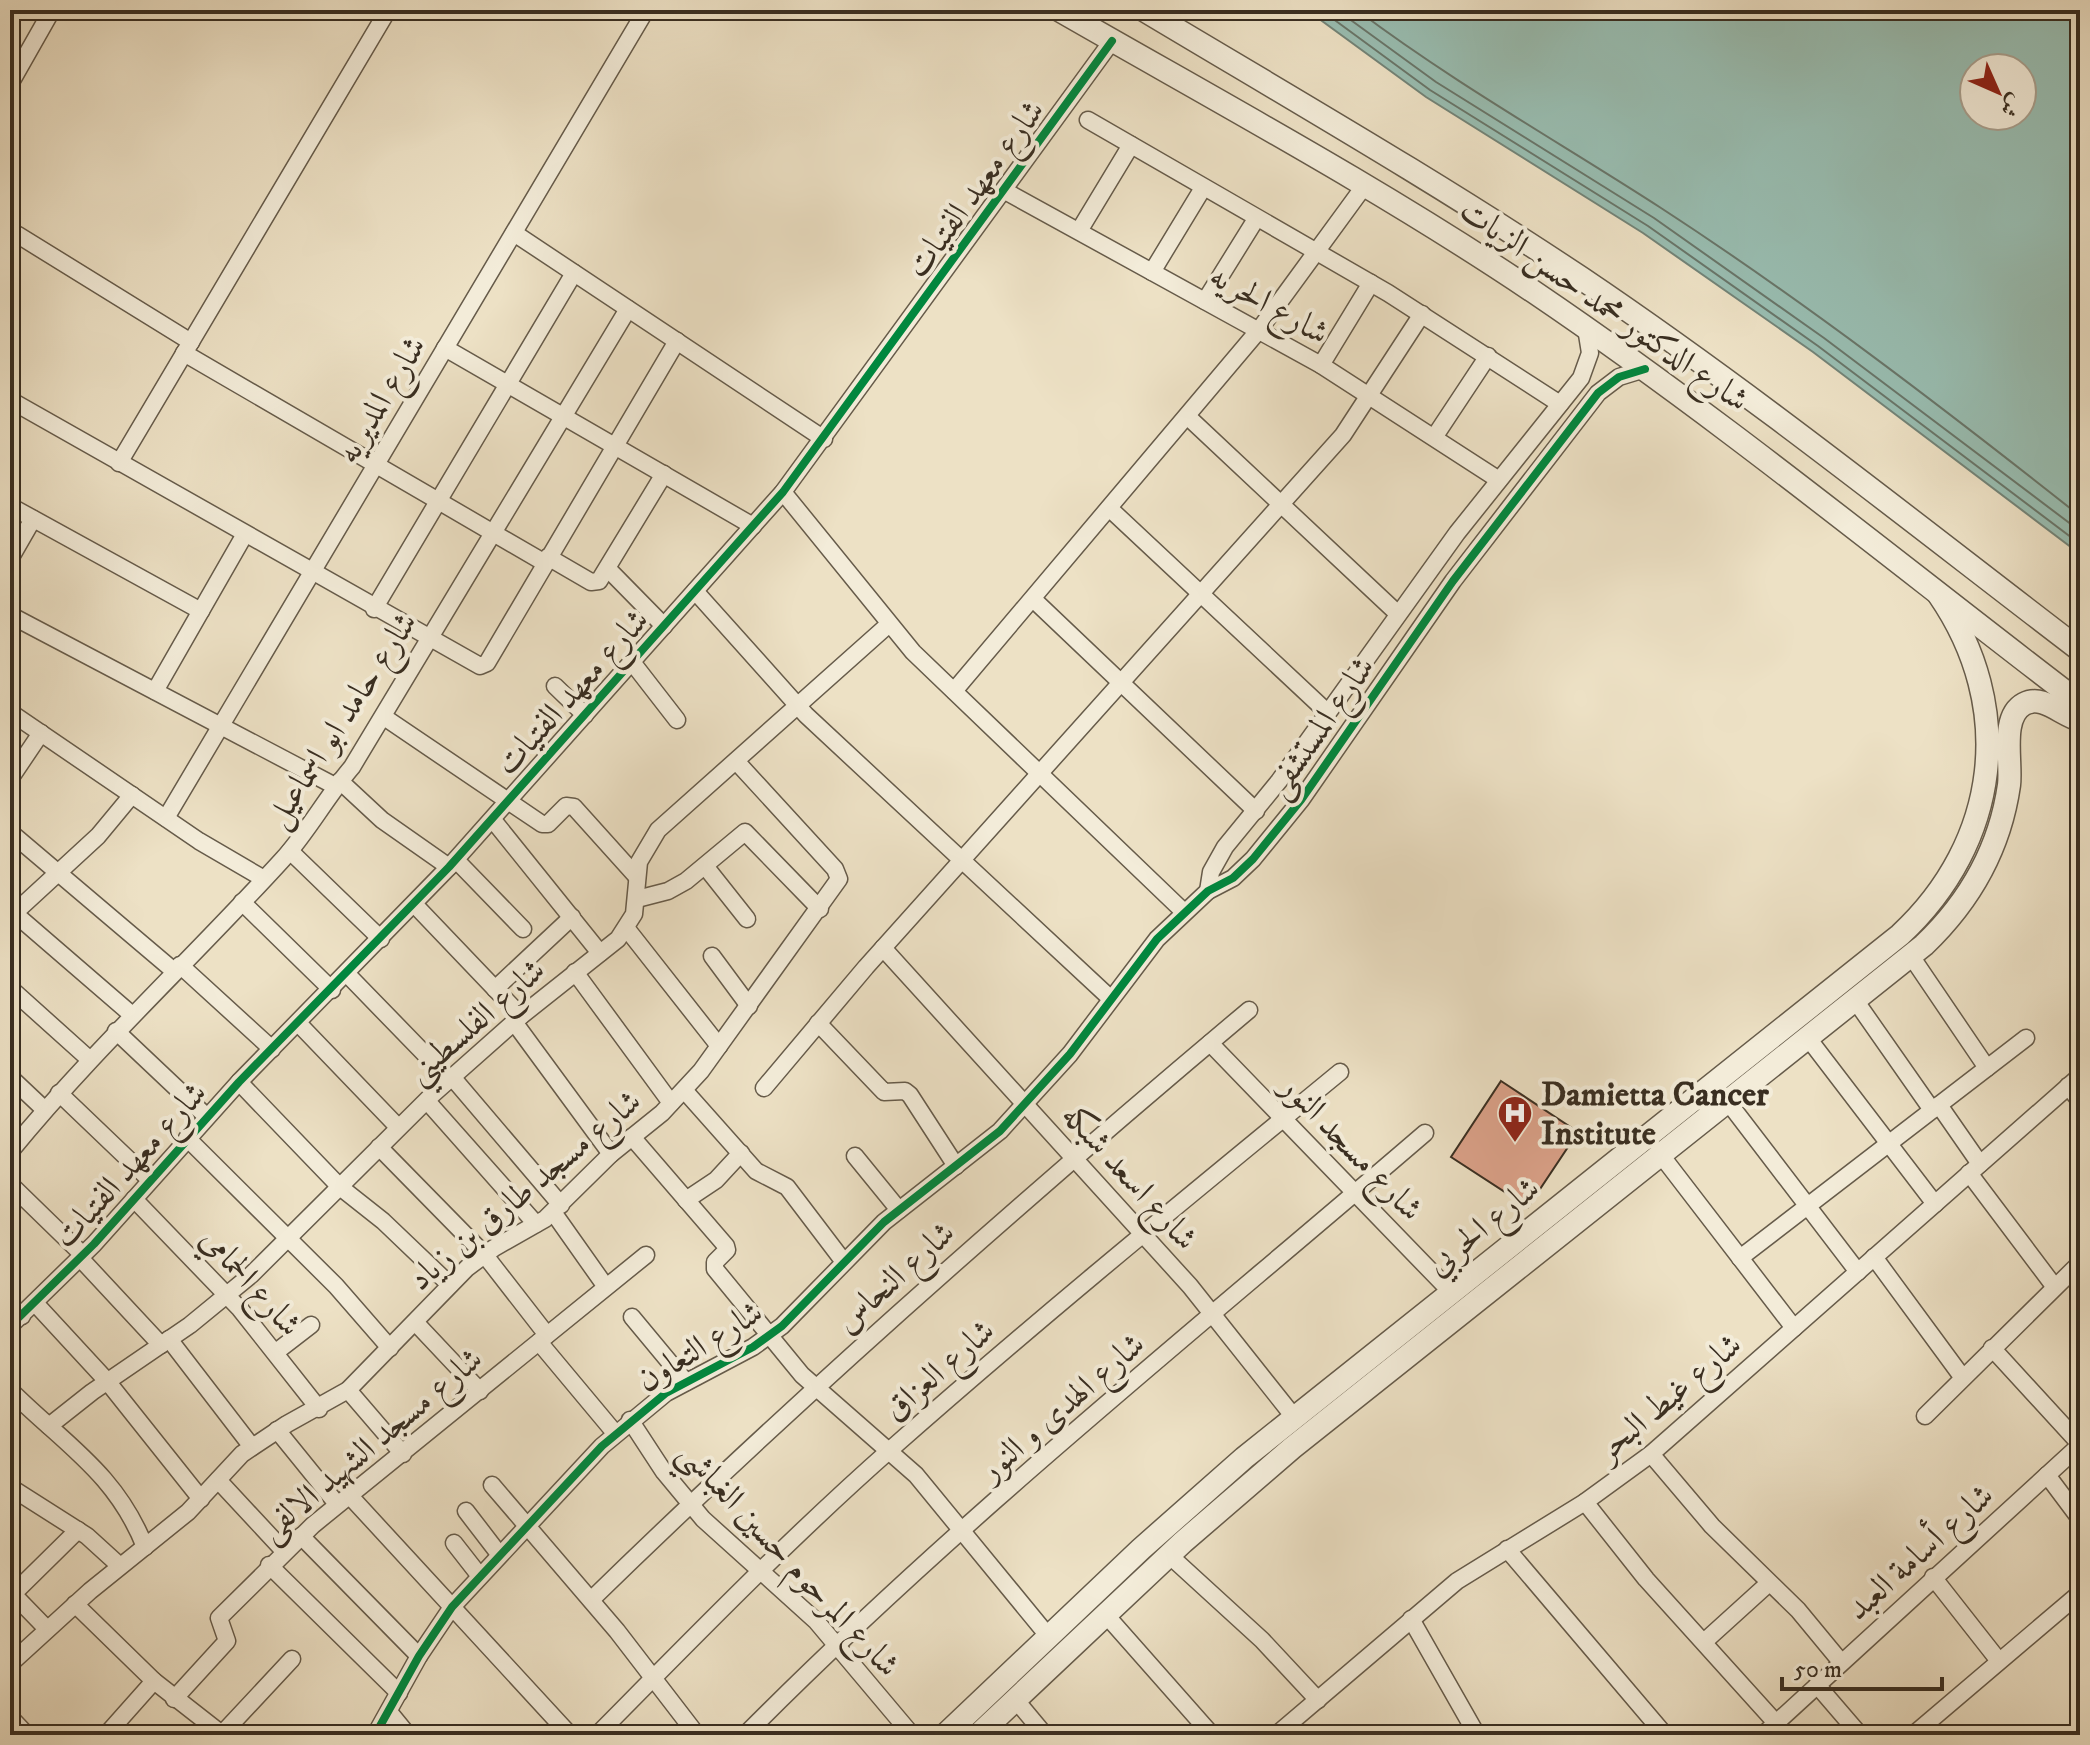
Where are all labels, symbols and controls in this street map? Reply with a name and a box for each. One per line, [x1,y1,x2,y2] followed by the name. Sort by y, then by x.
[1958,52,2038,132] north arrow
[1994,88,2028,122] text: ش
[897,92,1059,290] street label: شارع معهد الفتيات
[1447,190,1757,426] street label: شارع الدكتور محمد حسن الزيات
[1199,255,1336,360] street label: شارع الحريه
[327,329,441,475] street label: شارع المديريه
[486,600,663,789] street label: شارع معهد الفتيات
[256,604,432,839] street label: شارع حامد ابو اسماعيل
[1257,648,1390,810] street label: شارع المستشفى
[398,950,560,1100] street label: شارع الفلسطيني
[1265,1064,1432,1234] street label: شارع مسجد النور
[44,1073,221,1262] street label: شارع معهد الفتيات
[1541,1074,1769,1155] place label: Damietta Cancer Institute
[400,1081,654,1305] street label: شارع مسجد طارق بن زياد
[1496,1094,1534,1144] hospital icon: Damietta Cancer Institute
[1048,1095,1207,1264] street label: شارع اسعد شبكه
[1418,1168,1553,1290] street label: شارع الحربي
[826,1212,968,1347] street label: شارع النحاس
[186,1219,311,1350] street label: شارع الحمامي
[629,1291,774,1407] street label: شارع التعاون
[875,1311,1008,1435] street label: شارع العزاق
[968,1324,1158,1498] street label: شارع الهدى و النور
[1585,1324,1755,1477] street label: شارع غيط البحر
[251,1339,496,1555] street label: شارع مسجد الشهيد الالفى
[662,1433,909,1692] street label: شارع المرحوم حسين الغباشي
[1835,1472,2007,1634] street label: شارع أسامة العبد
[1782,1641,1942,1691] scale bar
[1794,1655,1842,1685] text: 50 m

